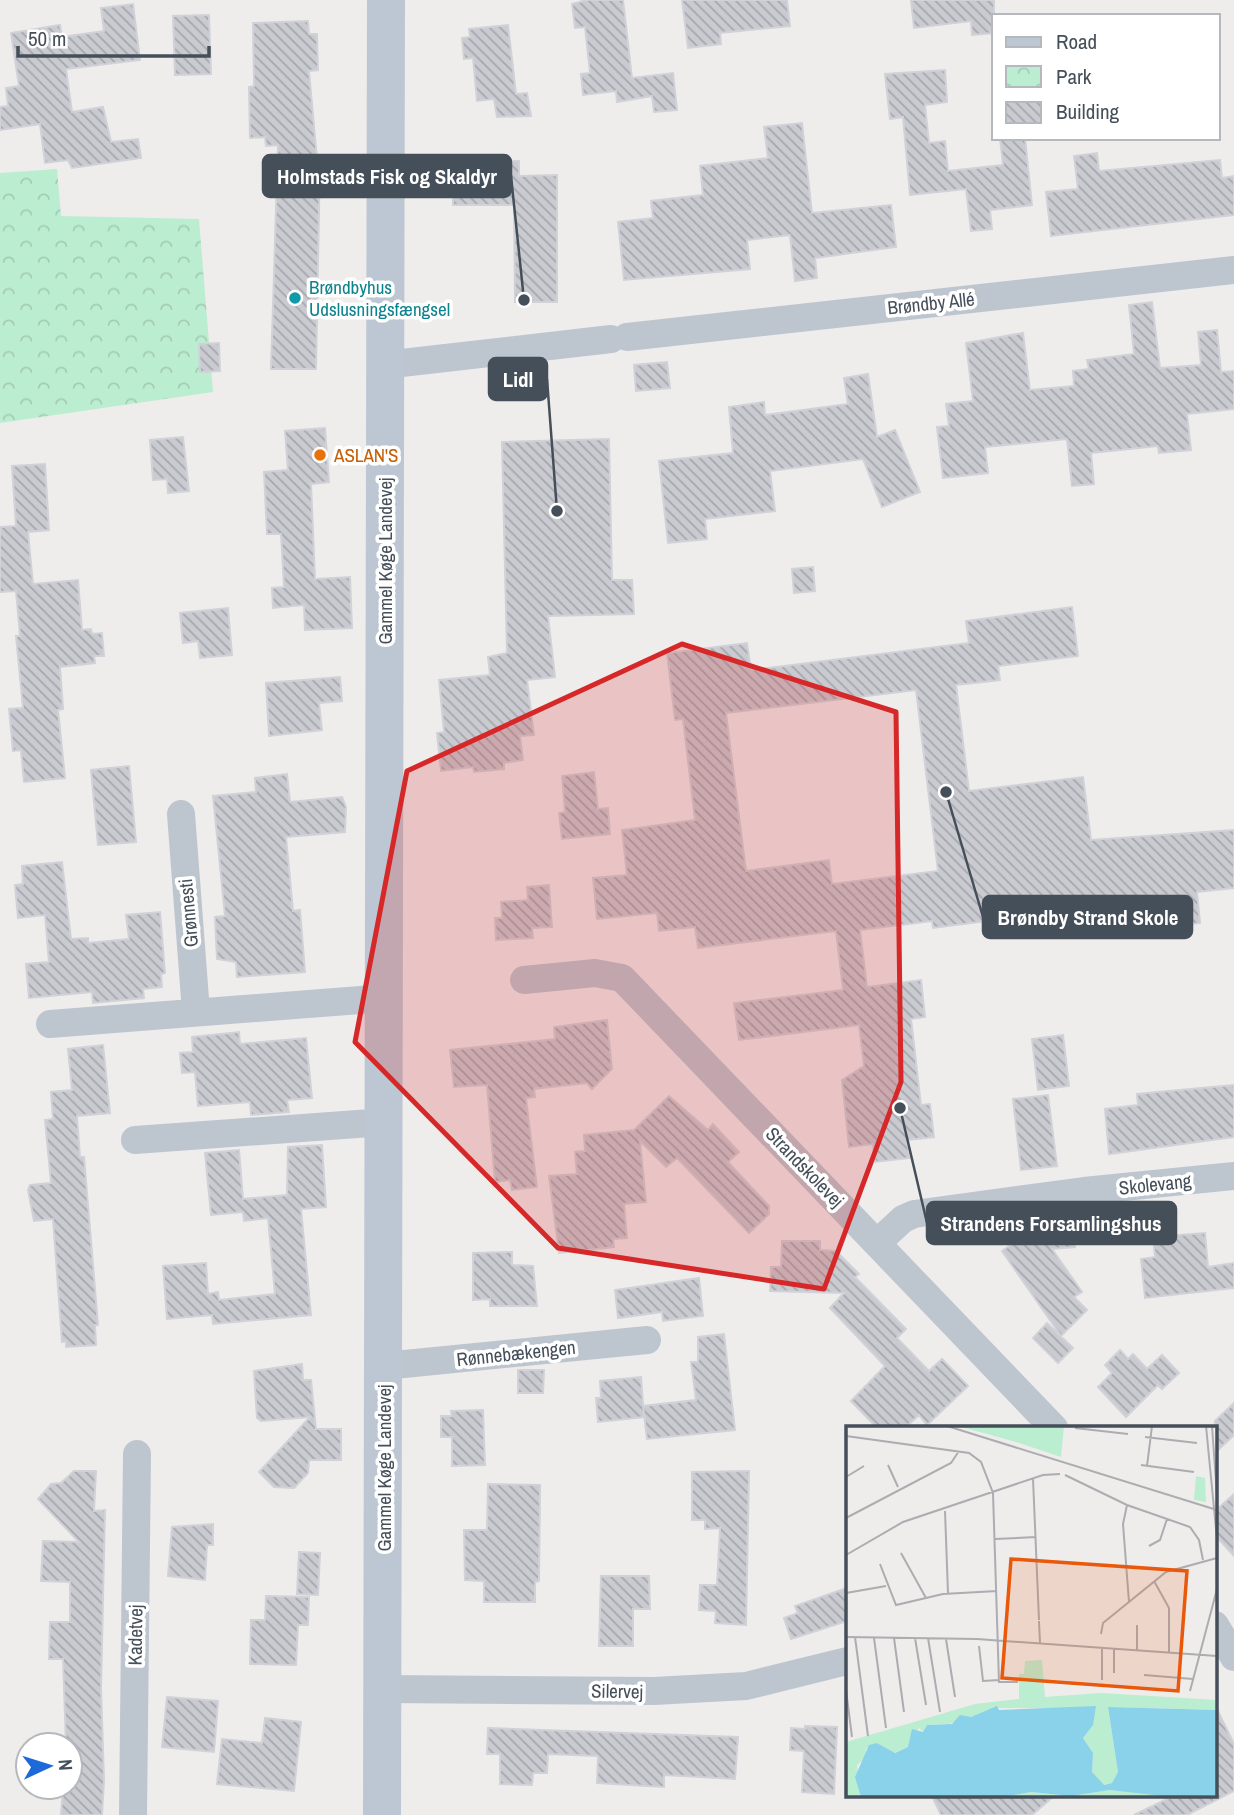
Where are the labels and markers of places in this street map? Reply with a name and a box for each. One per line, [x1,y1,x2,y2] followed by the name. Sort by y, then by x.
[263,155,511,197] callout: Holmstads Fisk og Skaldyr
[309,274,450,322] place label: Brøndbyhus Udslusningsfængsel
[287,290,303,306] marker: Brøndbyhus Udslusningsfængsel
[489,358,547,400] callout: Lidl
[333,442,398,468] place label: ASLAN'S
[312,447,328,463] marker: ASLAN'S
[983,896,1192,938] callout: Brøndby Strand Skole
[927,1202,1176,1244] callout: Strandens Forsamlingshus

